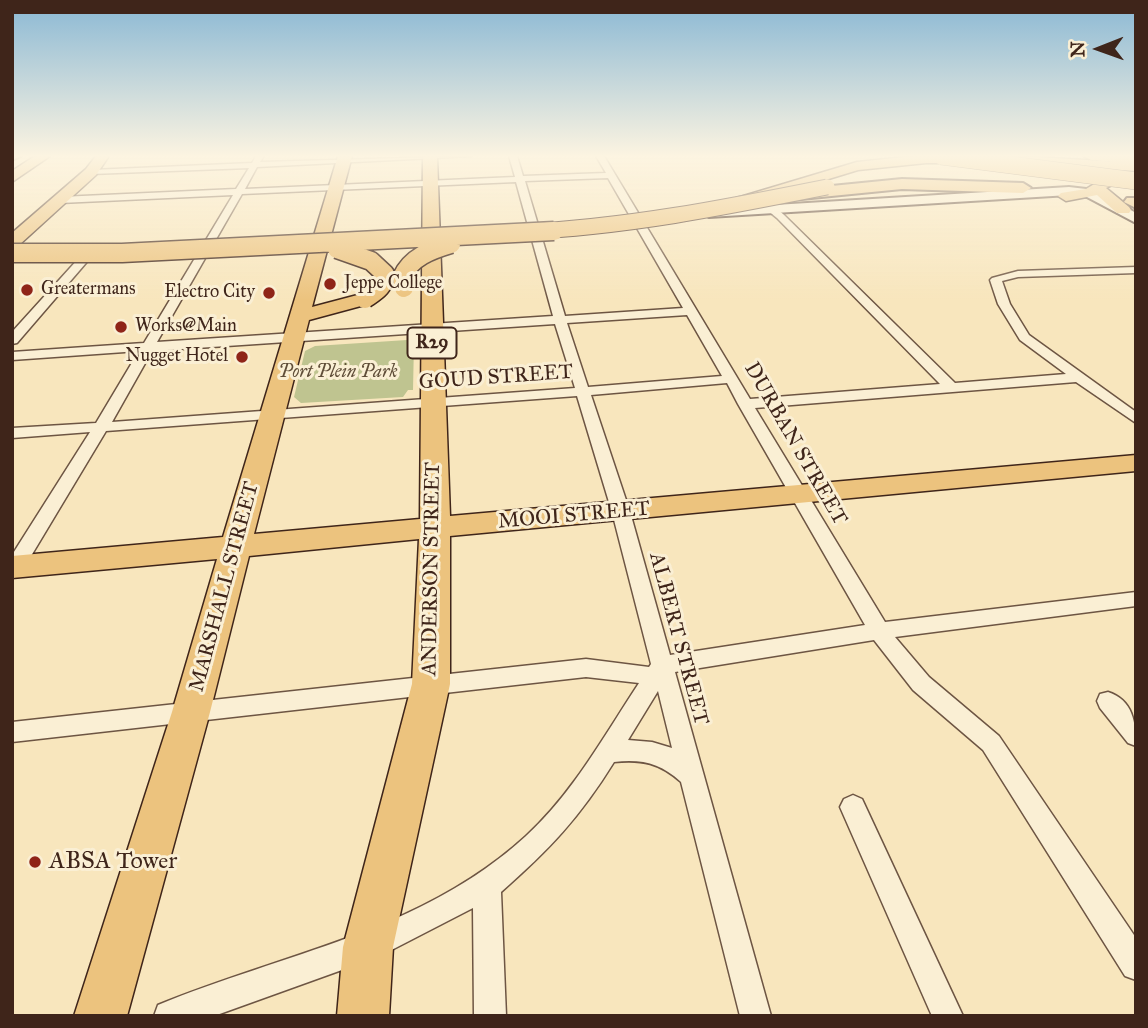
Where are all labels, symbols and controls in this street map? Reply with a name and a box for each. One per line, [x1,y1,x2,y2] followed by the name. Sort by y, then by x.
[1064,14,1134,84] north arrow
[1066,41,1089,58] text: N
[344,273,442,295] place label: Jeppe College
[322,276,338,292] marker: Jeppe College
[41,279,136,301] place label: Greatermans
[19,282,35,298] marker: Greatermans
[164,282,255,304] place label: Electro City
[261,285,277,301] marker: Electro City
[135,316,237,338] place label: Works@Main
[113,319,129,335] marker: Works@Main
[408,328,457,358] road number: R29
[126,346,228,368] place label: Nugget Hotel
[234,349,250,365] marker: Nugget Hotel
[738,358,852,530] street label: DURBAN STREET
[418,360,574,396] street label: GOUD STREET
[279,362,397,384] park label: Port Plein Park
[418,462,446,676] street label: ANDERSON STREET
[185,479,265,695] street label: MARSHALL STREET
[497,497,651,535] street label: MOOI STREET
[643,550,713,728] street label: ALBERT STREET
[49,848,177,876] place label: ABSA Tower
[27,854,43,870] marker: ABSA Tower

